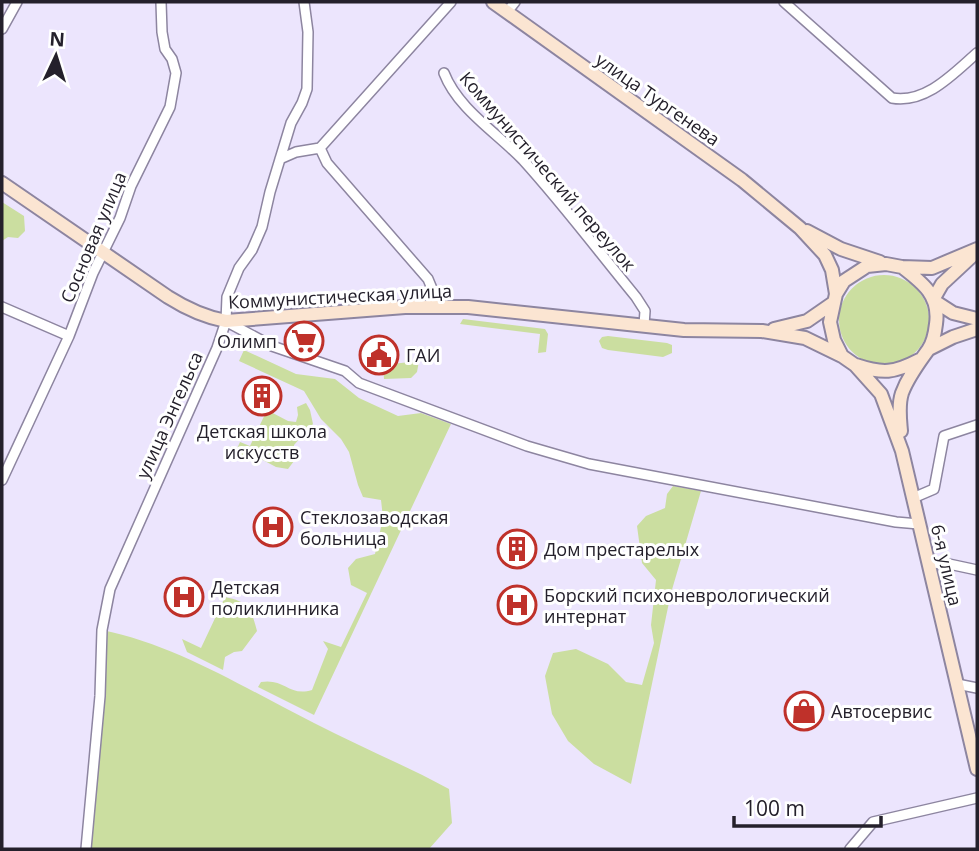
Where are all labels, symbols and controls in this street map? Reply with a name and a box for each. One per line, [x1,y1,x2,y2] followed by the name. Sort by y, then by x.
[21,21,91,91] north arrow
[49,26,66,53] text: N
[591,47,725,151] street label: улица Тургенева
[455,66,642,276] street label: Коммунистический переулок
[55,168,131,306] street label: Сосновая улица
[227,278,453,314] street label: Коммунистическая улица
[283,320,325,362] supermarket icon: Олимп
[217,329,277,353] place label: Олимп
[358,334,400,376] public building icon: ГАИ
[406,343,440,367] place label: ГАИ
[130,348,208,482] street label: улица Энгельса
[241,375,283,417] building icon: Детская школа искусств
[197,419,327,464] place label: Детская школа искусств
[300,505,448,550] place label: Стеклозаводская больница
[252,506,294,548] hospital icon: Стеклозаводская больница
[926,522,968,608] street label: 6-я улица
[496,528,538,570] building icon: Дом престарелых
[544,537,700,561] place label: Дом престарелых
[211,575,339,620] place label: Детская поликлинника
[163,576,205,618] hospital icon: Детская поликлинника
[544,583,830,628] place label: Борский психоневрологический интернат
[496,584,538,626] hospital icon: Борский психоневрологический интернат
[783,690,825,732] shop icon: Автосервис
[831,699,933,723] place label: Автосервис
[734,784,881,828] scale bar
[744,794,805,822] text: 100 m

